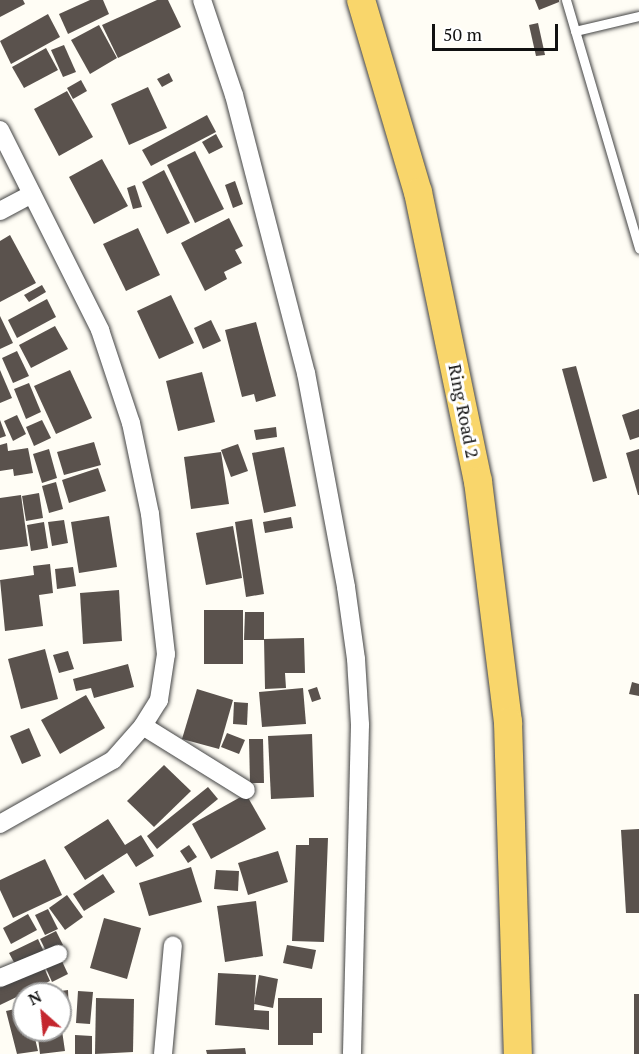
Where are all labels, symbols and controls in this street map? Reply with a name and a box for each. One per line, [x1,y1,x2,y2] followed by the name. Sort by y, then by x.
[435,12,561,50] scale bar
[443,22,482,46] text: 50 m
[444,362,484,460] street label: Ring Road 2
[12,982,72,1042] north arrow
[24,985,45,1010] text: N

